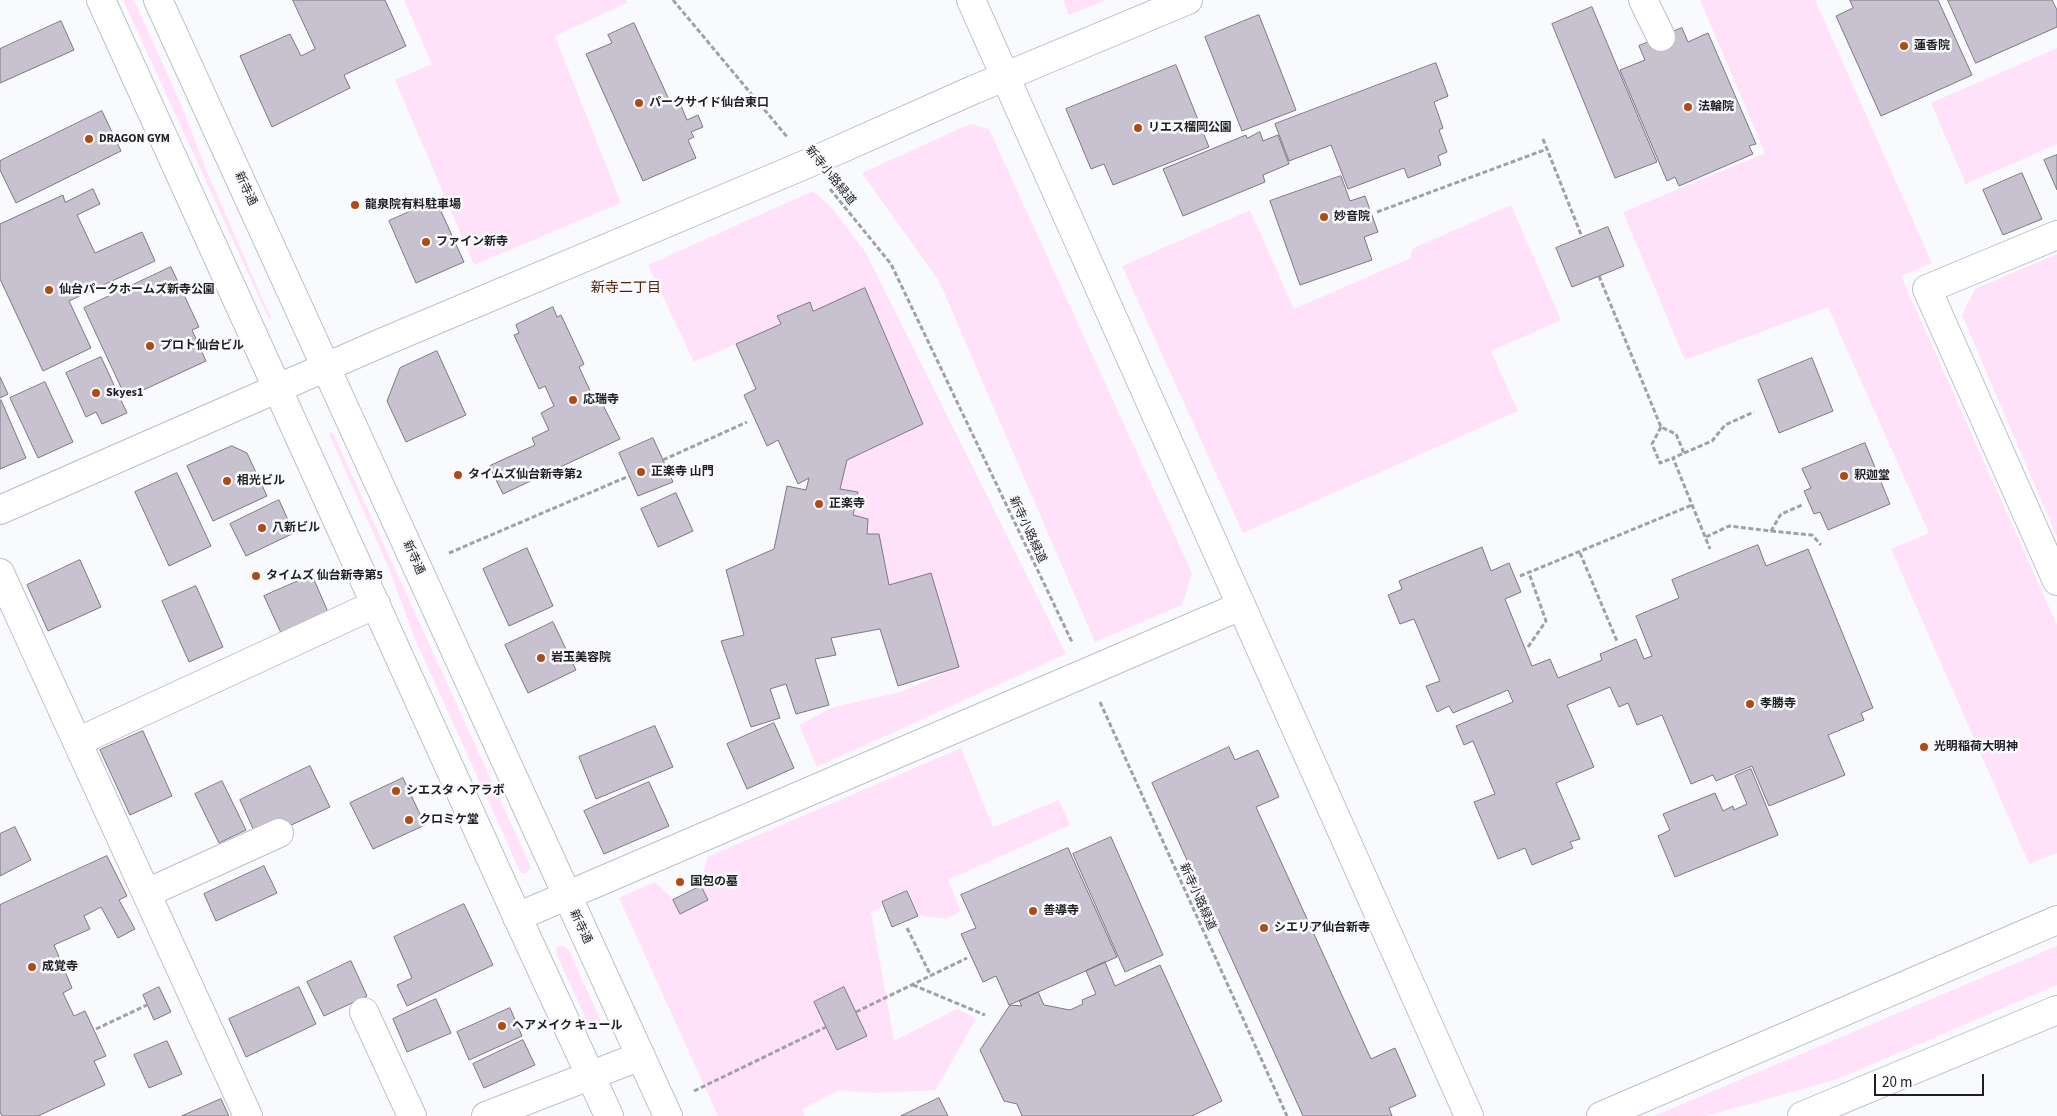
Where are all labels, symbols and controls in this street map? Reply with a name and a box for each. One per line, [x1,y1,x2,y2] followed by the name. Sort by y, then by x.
[1914,39,1950,53] place label: 蓮香院
[1898,40,1910,52] marker: 蓮香院
[649,96,769,110] place label: パークサイド仙台東口
[633,97,645,109] marker: パークサイド仙台東口
[1698,100,1734,114] place label: 法輪院
[1682,101,1694,113] marker: 法輪院
[1148,121,1232,135] place label: リエス榴岡公園
[1132,122,1144,134] marker: リエス榴岡公園
[99,132,170,146] place label: DRAGON GYM
[83,133,95,145] marker: DRAGON GYM
[802,143,858,209] street label: 新寺小路緑道
[231,170,259,208] street label: 新寺通
[365,198,461,212] place label: 龍泉院有料駐車場
[349,199,361,211] marker: 龍泉院有料駐車場
[1334,210,1370,224] place label: 妙音院
[1318,211,1330,223] marker: 妙音院
[436,235,508,249] place label: ファイン新寺
[420,236,432,248] marker: ファイン新寺
[591,281,661,297] district label: 新寺二丁目
[59,283,215,297] place label: 仙台パークホームズ新寺公園
[43,284,55,296] marker: 仙台パークホームズ新寺公園
[160,339,244,353] place label: プロト仙台ビル
[144,340,156,352] marker: プロト仙台ビル
[106,386,143,400] place label: Skyes1
[90,387,102,399] marker: Skyes1
[583,393,619,407] place label: 応瑞寺
[567,394,579,406] marker: 応瑞寺
[651,465,713,479] place label: 正楽寺 山門
[635,466,647,478] marker: 正楽寺 山門
[468,468,582,482] place label: タイムズ仙台新寺第2
[452,469,464,481] marker: タイムズ仙台新寺第2
[1854,469,1890,483] place label: 釈迦堂
[1838,470,1850,482] marker: 釈迦堂
[237,474,285,488] place label: 相光ビル
[221,475,233,487] marker: 相光ビル
[1005,494,1049,566] street label: 新寺小路緑道
[829,497,865,511] place label: 正楽寺
[813,498,825,510] marker: 正楽寺
[272,521,320,535] place label: 八新ビル
[256,522,268,534] marker: 八新ビル
[399,539,427,577] street label: 新寺通
[266,569,383,583] place label: タイムズ 仙台新寺第5
[250,570,262,582] marker: タイムズ 仙台新寺第5
[551,651,611,665] place label: 岩玉美容院
[535,652,547,664] marker: 岩玉美容院
[1760,697,1796,711] place label: 孝勝寺
[1744,698,1756,710] marker: 孝勝寺
[1934,740,2018,754] place label: 光明稲荷大明神
[1918,741,1930,753] marker: 光明稲荷大明神
[406,784,504,798] place label: シエスタ ヘアラボ
[390,785,402,797] marker: シエスタ ヘアラボ
[419,813,479,827] place label: クロミケ堂
[403,814,415,826] marker: クロミケ堂
[1176,861,1218,933] street label: 新寺小路緑道
[690,875,738,889] place label: 国包の墓
[674,876,686,888] marker: 国包の墓
[1043,904,1079,918] place label: 善導寺
[1027,905,1039,917] marker: 善導寺
[566,908,594,946] street label: 新寺通
[1274,921,1370,935] place label: シエリア仙台新寺
[1258,922,1270,934] marker: シエリア仙台新寺
[42,960,78,974] place label: 成覚寺
[26,961,38,973] marker: 成覚寺
[512,1019,622,1033] place label: ヘアメイク キュール
[496,1020,508,1032] marker: ヘアメイク キュール
[1877,1064,1987,1096] scale bar
[1882,1072,1912,1093] text: 20 m

